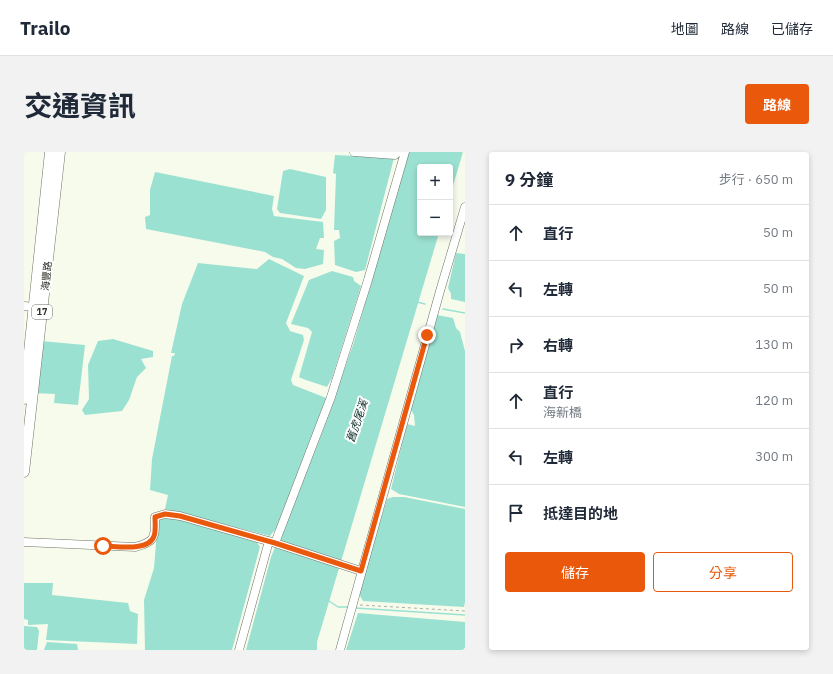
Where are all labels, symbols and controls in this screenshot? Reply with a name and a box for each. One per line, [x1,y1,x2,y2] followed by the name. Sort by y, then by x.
[20,16,70,40] text: Trailo
[671,20,699,38] text: 地圖
[721,20,749,38] text: 路線
[771,20,813,38] text: 已儲存
[745,84,809,124] button: 路線
[24,87,136,124] text: 交通資訊
[417,164,453,236] map controls
[417,164,453,200] button: +
[505,169,553,191] text: 9 分鐘
[719,171,793,188] text: 步行 · 650 m
[417,200,453,236] button: −
[505,222,527,244] icon: ahead
[543,224,573,243] text: 直行
[763,224,793,241] text: 50 m
[38,260,55,292] street label: 海豐路
[505,278,527,300] icon: left
[543,280,573,299] text: 左轉
[763,280,793,297] text: 50 m
[32,305,52,319] road number: 17
[418,326,436,344] route end
[505,334,527,356] icon: right
[543,336,573,355] text: 右轉
[755,336,793,353] text: 130 m
[543,383,573,402] text: 直行
[505,390,527,412] icon: ahead
[755,392,793,409] text: 120 m
[343,396,371,444] water label: 舊虎尾溪
[543,404,582,421] text: 海新橋
[505,446,527,468] icon: left
[543,448,573,467] text: 左轉
[755,448,793,465] text: 300 m
[505,502,527,524] icon: arrive
[543,504,618,523] text: 抵達目的地
[94,537,112,555] route start
[505,552,645,592] button: 儲存
[653,552,793,592] button: 分享

